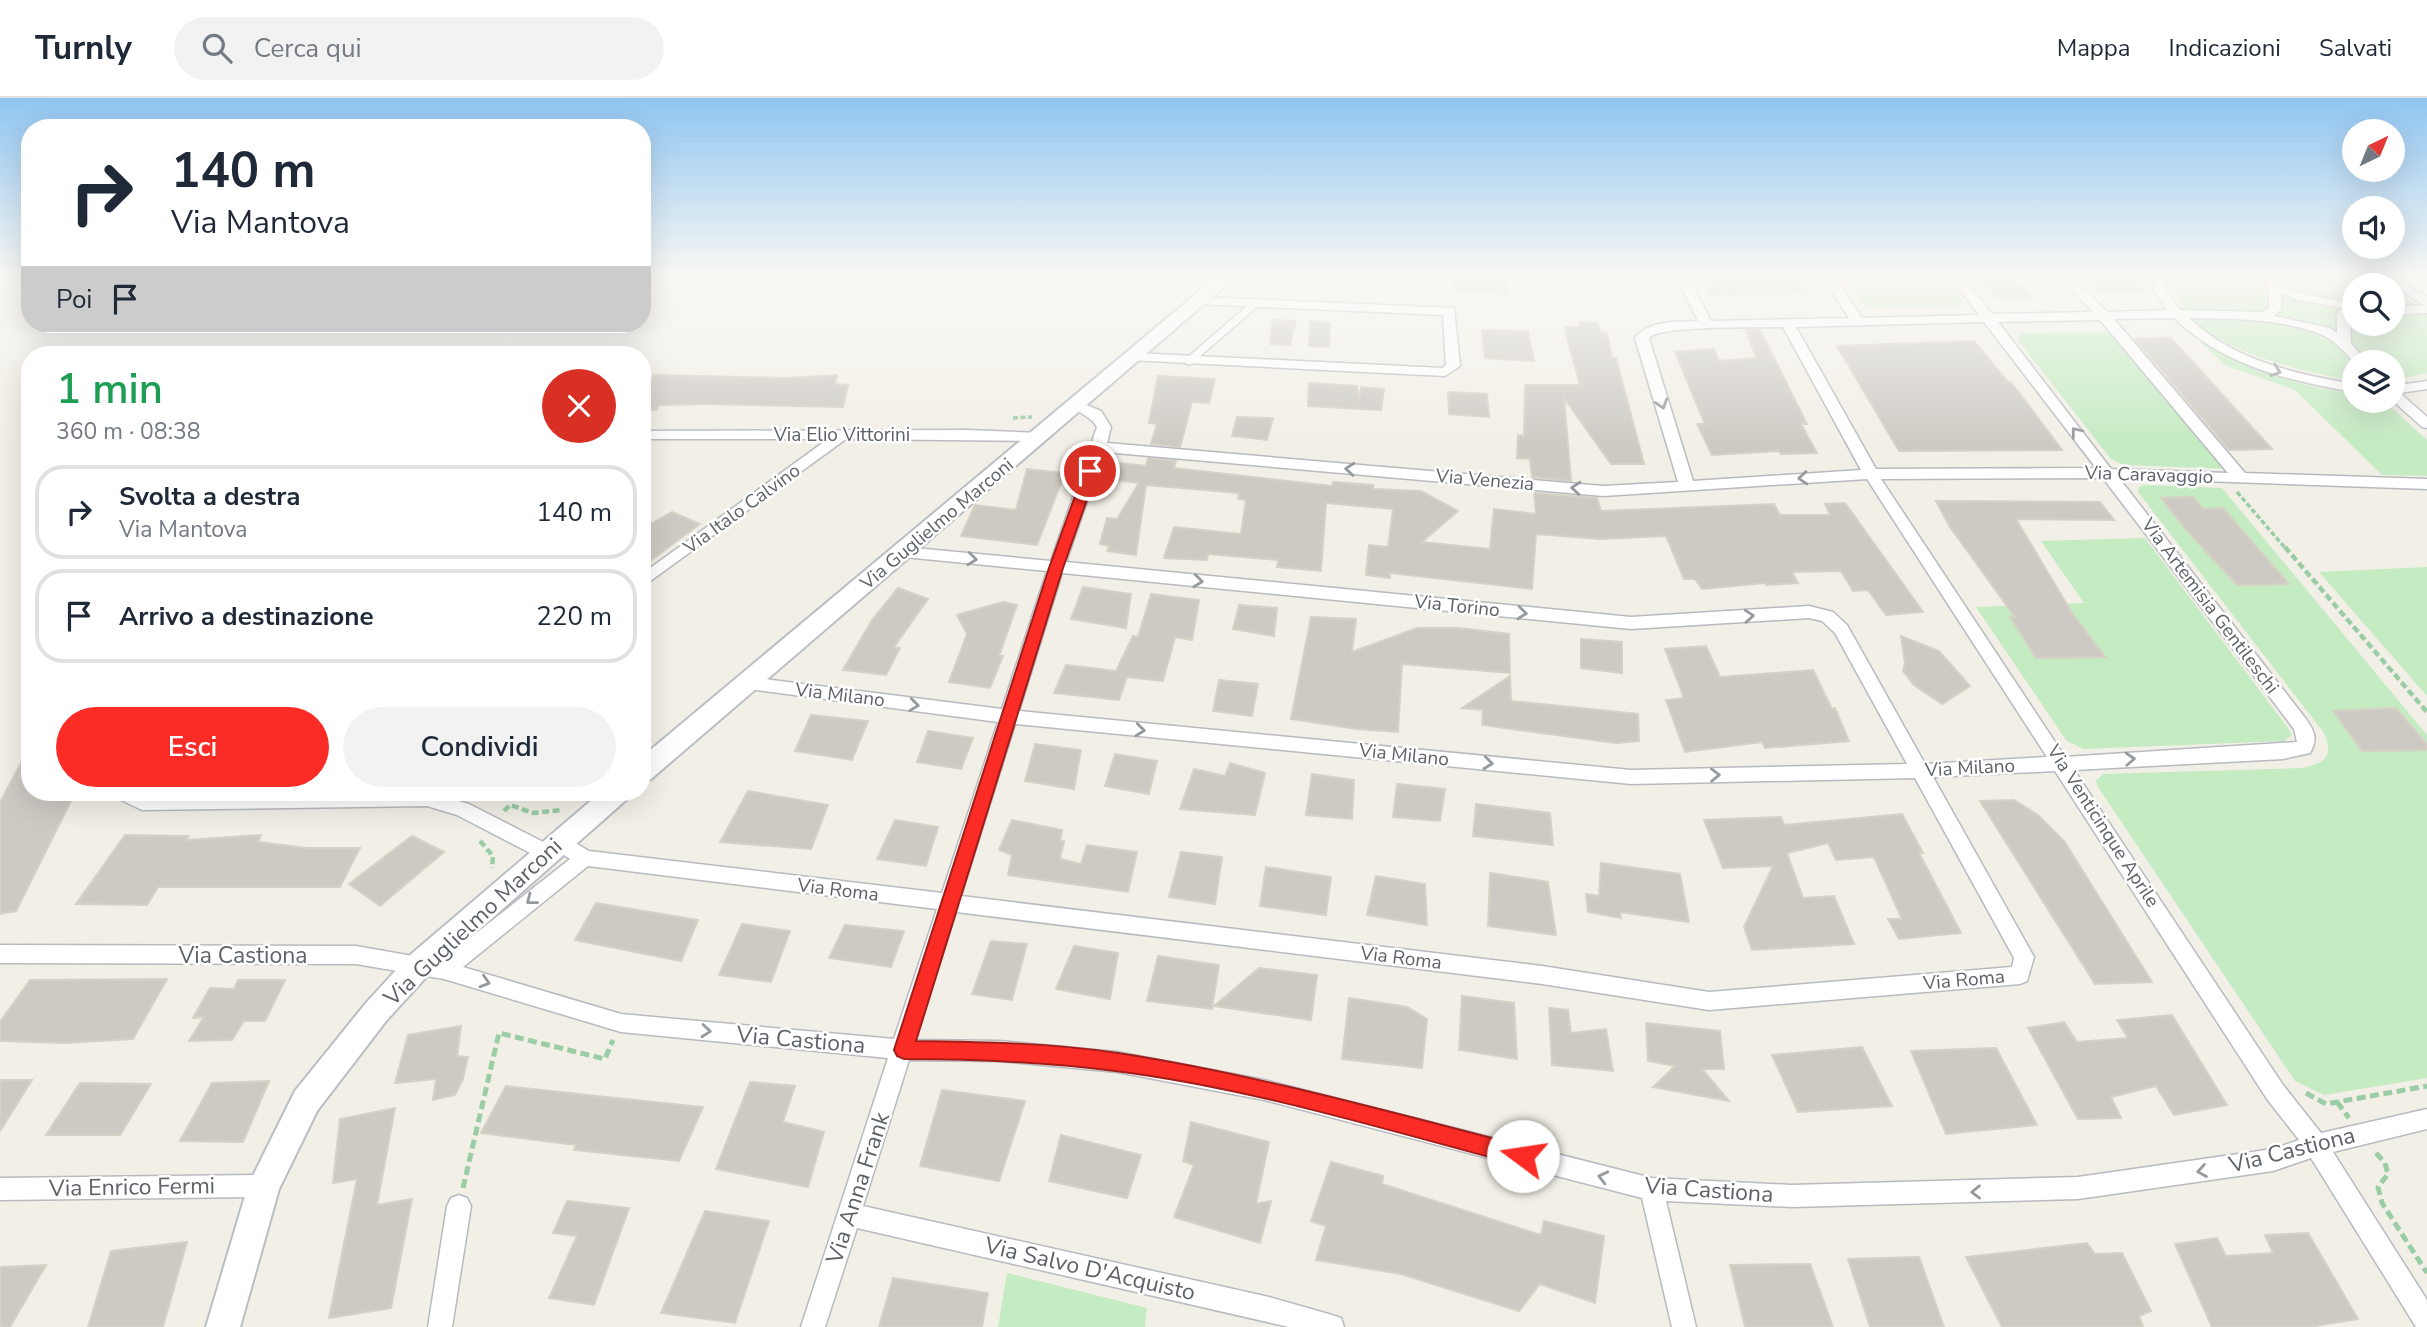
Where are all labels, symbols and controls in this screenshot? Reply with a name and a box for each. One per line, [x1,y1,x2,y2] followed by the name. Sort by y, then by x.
[174,17,664,80] search box
[35,26,132,71] text: Turnly
[198,29,236,67] icon: search
[254,31,362,66] text: Cerca qui
[2057,32,2131,64] text: Mappa
[2169,32,2281,64] text: Indicazioni
[2319,32,2392,64] text: Salvati
[2342,119,2404,182] north arrow
[2342,119,2405,413] map controls
[171,137,315,204] text: 140 m
[56,147,147,238] icon: right
[2342,196,2405,259] button: sound
[171,201,350,244] text: Via Mantova
[2342,273,2405,336] button: search
[106,280,144,318] icon: arrive
[56,282,92,317] text: Poi
[2342,350,2405,413] button: layers
[56,361,163,418] text: 1 min
[2270,363,2282,377] one-way arrow
[542,369,616,443] button: close
[1653,397,1668,409] one-way arrow
[56,416,201,447] text: 360 m · 08:38
[773,422,910,448] street label: Via Elio Vittorini
[2071,427,2084,439] one-way arrow
[1060,441,1120,501] pin
[854,452,1019,597] street label: Via Guglielmo Marconi
[1071,452,1109,490] icon: arrive
[678,458,806,561] street label: Via Italo Calvino
[2083,460,2214,490] street label: Via Caravaggio
[1344,462,1355,477] one-way arrow
[1434,463,1535,497] street label: Via Venezia
[1797,471,1808,486] one-way arrow
[119,479,301,514] text: Svolta a destra
[1570,481,1581,496] one-way arrow
[60,493,98,531] icon: right
[536,495,612,530] text: 140 m
[2135,512,2285,699] street label: Via Artemisia Gentileschi
[119,514,248,545] text: Via Mantova
[967,551,978,566] one-way arrow
[1192,574,1204,589] one-way arrow
[1412,588,1501,623] street label: Via Torino
[60,597,98,635] icon: arrive
[119,599,374,634] text: Arrivo a destinazione
[536,599,612,634] text: 220 m
[1517,605,1528,620] one-way arrow
[1744,608,1755,623] one-way arrow
[793,676,886,713] street label: Via Milano
[908,697,919,712] one-way arrow
[56,707,329,787] button: Esci
[343,707,616,787] button: Condividi
[1134,722,1145,737] one-way arrow
[1357,737,1450,773] street label: Via Milano
[2040,739,2165,912] street label: Via Venticinque Aprile
[2125,752,2136,767] one-way arrow
[1923,753,2016,783] street label: Via Milano
[1482,756,1494,771] one-way arrow
[1710,768,1721,783] one-way arrow
[376,831,569,1014] street label: Via Guglielmo Marconi
[795,872,880,908] street label: Via Roma
[527,892,539,905] one-way arrow
[178,940,307,971] street label: Via Castiona
[1358,940,1443,976] street label: Via Roma
[1921,963,2006,997] street label: Via Roma
[479,974,491,989] one-way arrow
[734,1019,867,1061] street label: Via Castiona
[701,1023,712,1038] one-way arrow
[819,1108,897,1269] street label: Via Anna Frank
[1486,1119,1560,1193] position arrow
[2225,1119,2358,1181] street label: Via Castiona
[2196,1163,2208,1178] one-way arrow
[48,1170,215,1204] street label: Via Enrico Fermi
[1643,1170,1774,1210] street label: Via Castiona
[1597,1171,1609,1185] one-way arrow
[1970,1184,1981,1200] one-way arrow
[981,1229,1198,1308] street label: Via Salvo D'Acquisto

